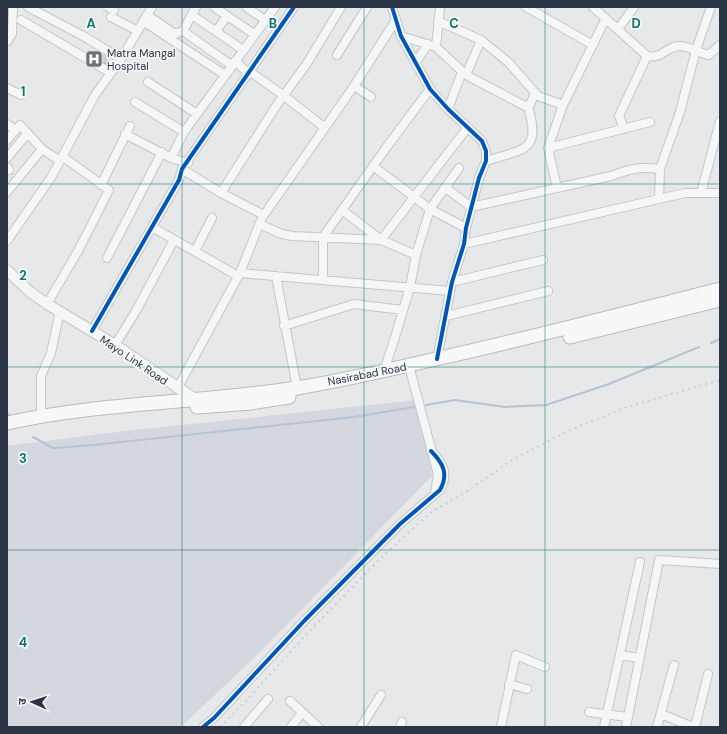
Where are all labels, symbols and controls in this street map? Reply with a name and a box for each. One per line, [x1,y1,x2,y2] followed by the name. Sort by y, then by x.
[86,15,96,32] text: A
[269,15,277,32] text: B
[449,15,459,32] text: C
[631,15,641,32] text: D
[107,46,176,73] place label: Matra Mangal Hospital
[84,49,104,69] hospital icon: Matra Mangal Hospital
[21,83,25,100] text: 1
[19,267,27,284] text: 2
[97,332,171,388] street label: Mayo Link Road
[326,359,408,389] street label: Nasirabad Road
[19,450,27,467] text: 3
[19,634,27,651] text: 4
[12,682,52,722] north arrow
[15,697,29,705] text: उ

